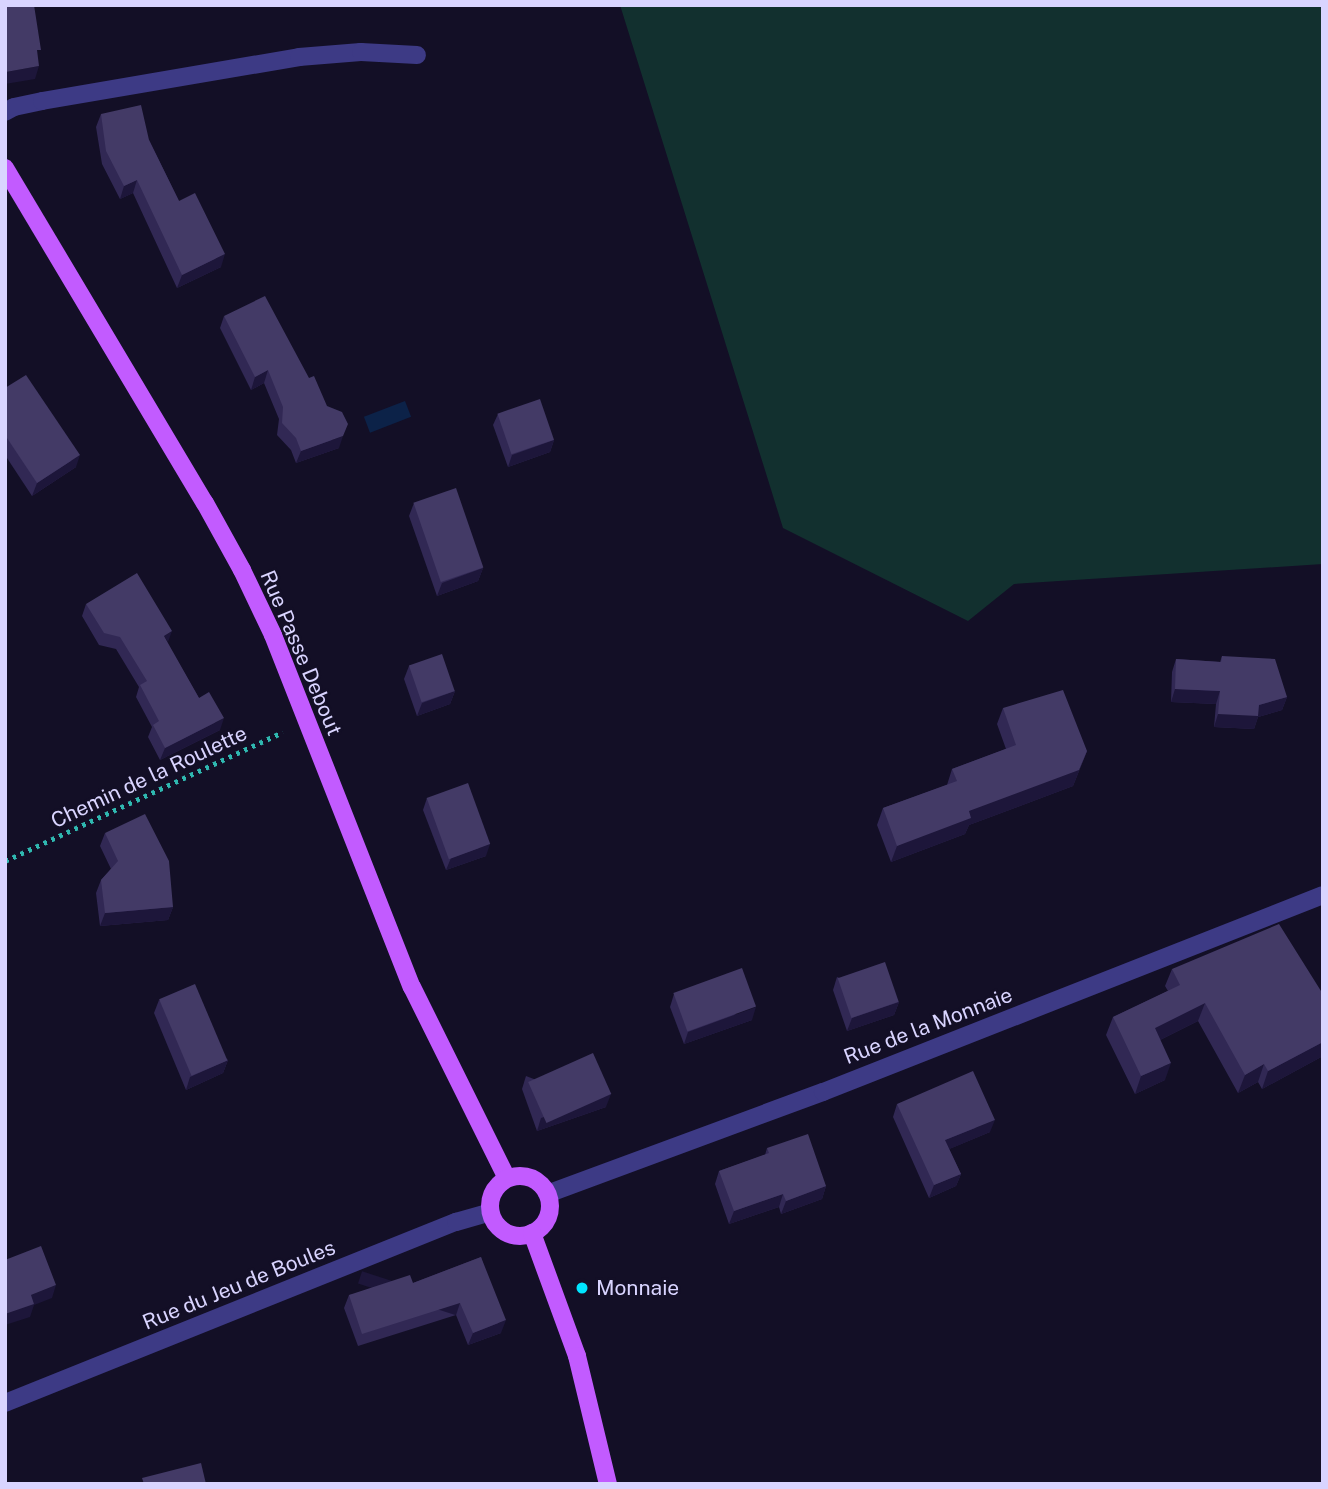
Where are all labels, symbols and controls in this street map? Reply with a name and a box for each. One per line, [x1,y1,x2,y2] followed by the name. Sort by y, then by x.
[255,566,347,740] street label: Rue Passe Debout
[47,720,251,834] street label: Chemin de la Roulette
[840,982,1016,1070] street label: Rue de la Monnaie
[139,1235,339,1335] street label: Rue du Jeu de Boules
[596,1275,679,1301] place label: Monnaie
[574,1280,590,1296] marker: Monnaie

